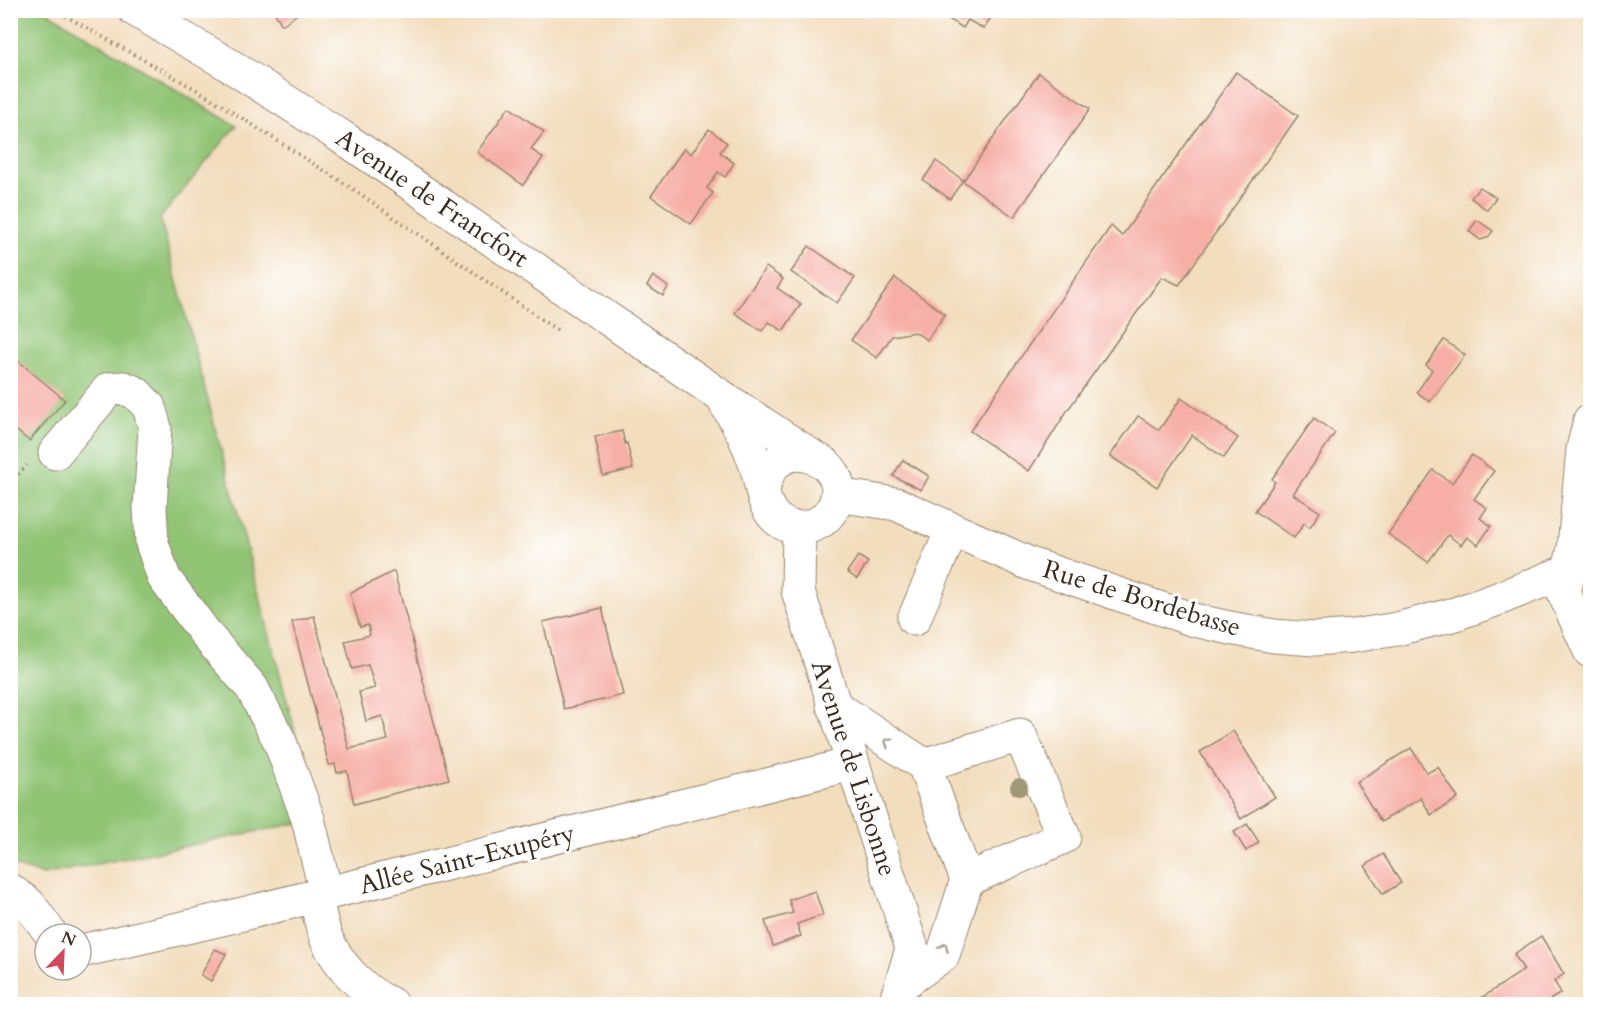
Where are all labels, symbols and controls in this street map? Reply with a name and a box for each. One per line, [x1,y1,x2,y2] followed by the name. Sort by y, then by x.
[329,120,535,276] street label: Avenue de Francfort
[1039,551,1245,645] street label: Rue de Bordebasse
[803,656,905,880] street label: Avenue de Lisbonne
[884,737,894,749] one-way arrow
[356,815,578,903] street label: Allée Saint-Exupéry
[33,922,93,982] north arrow
[58,926,79,952] text: N
[937,943,949,954] one-way arrow

